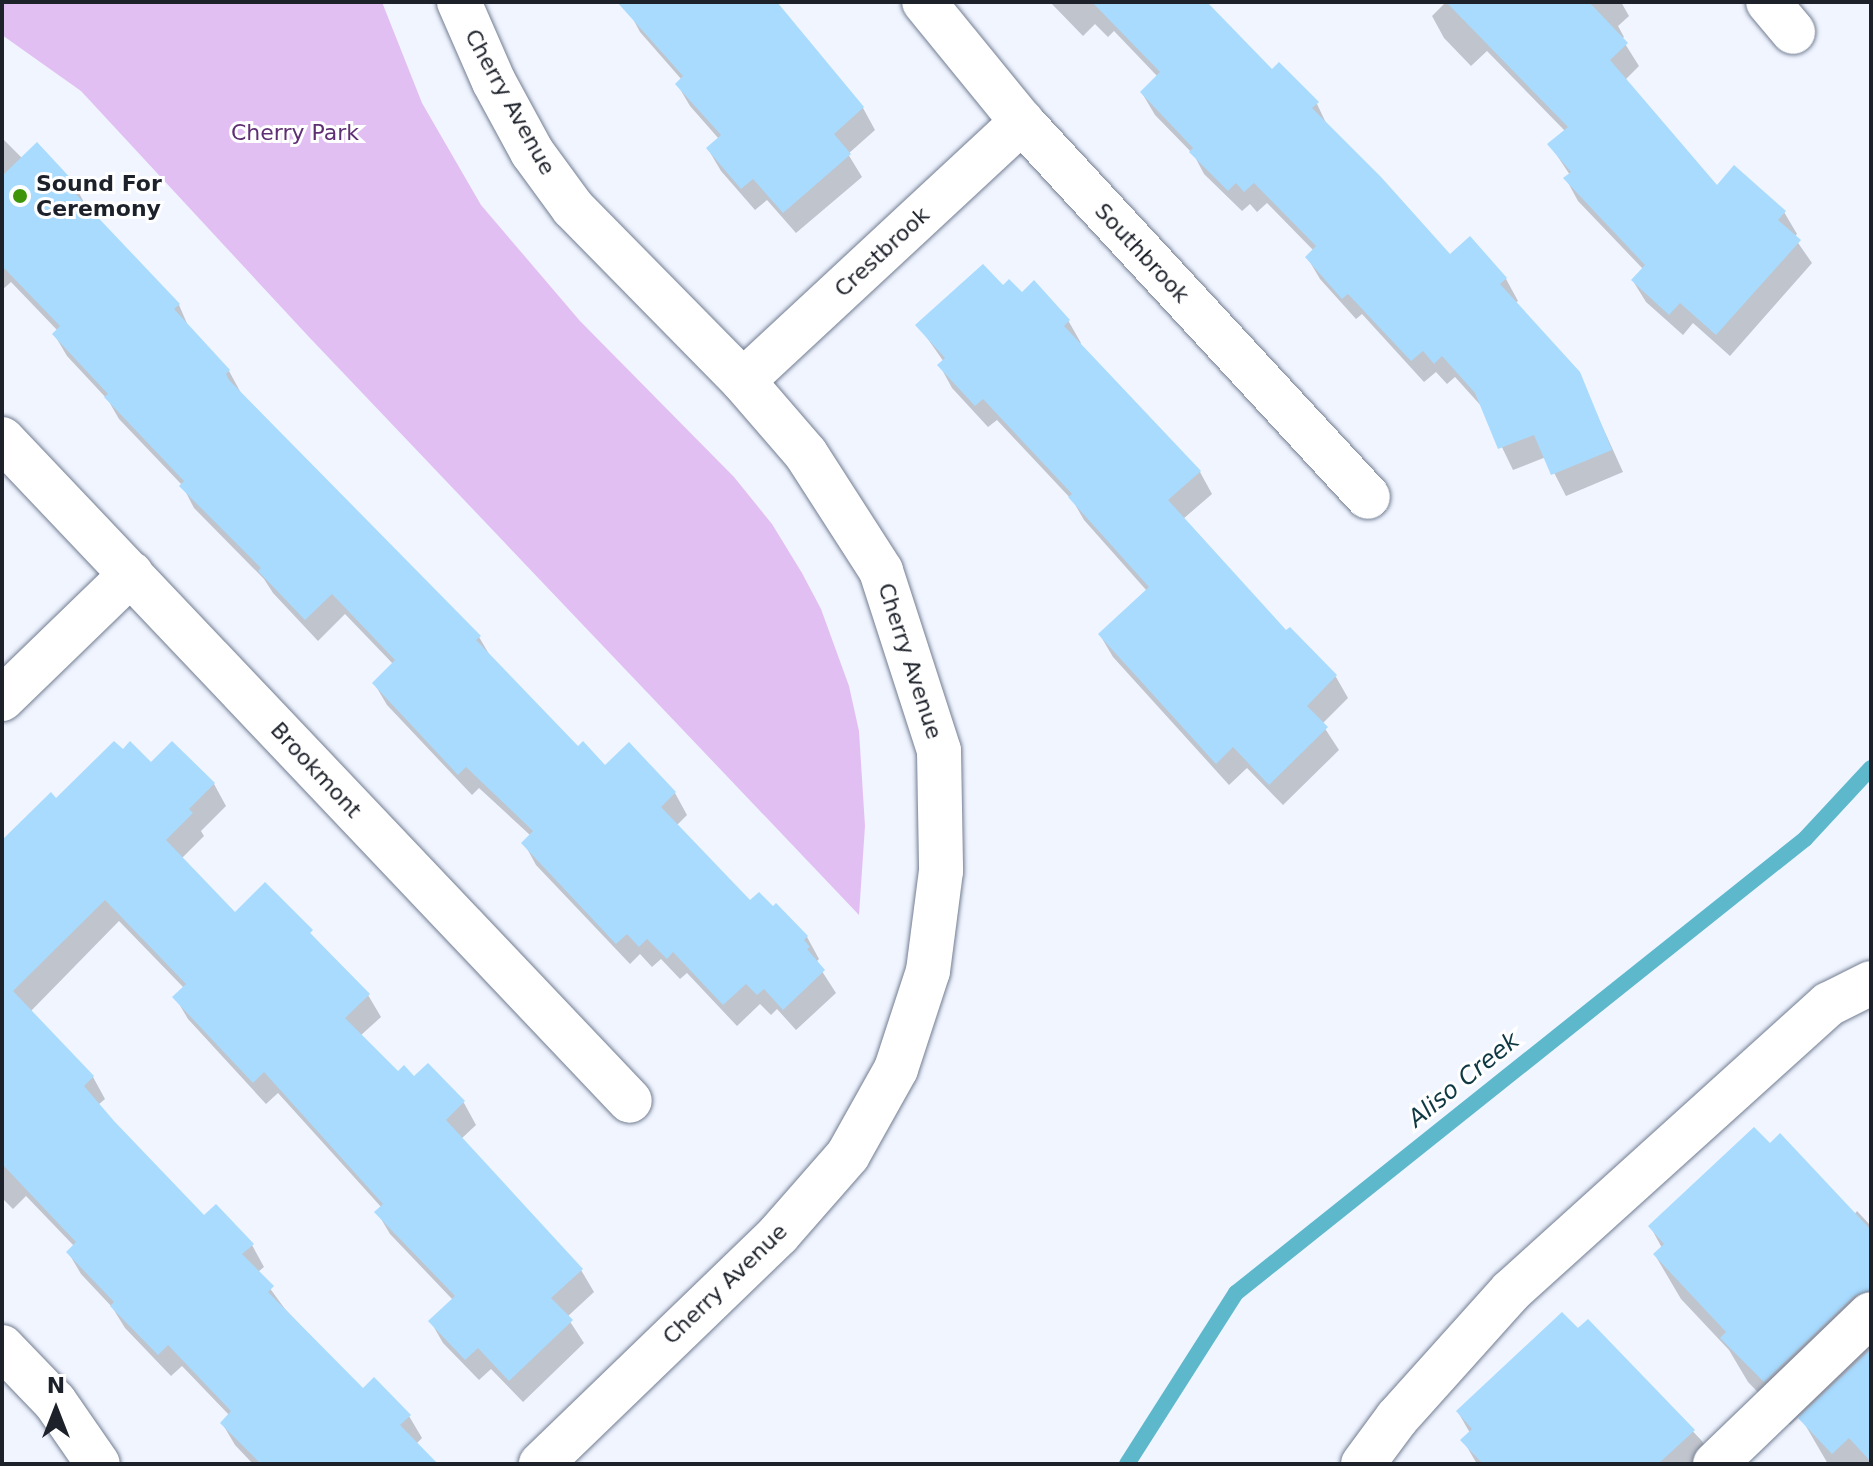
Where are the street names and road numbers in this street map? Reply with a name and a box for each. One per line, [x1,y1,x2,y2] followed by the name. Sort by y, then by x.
[459,25,561,179] street label: Cherry Avenue
[1089,198,1195,308] street label: Southbrook
[829,202,935,302] street label: Crestbrook
[872,580,948,742] street label: Cherry Avenue
[265,717,367,823] street label: Brookmont
[657,1218,793,1350] street label: Cherry Avenue

